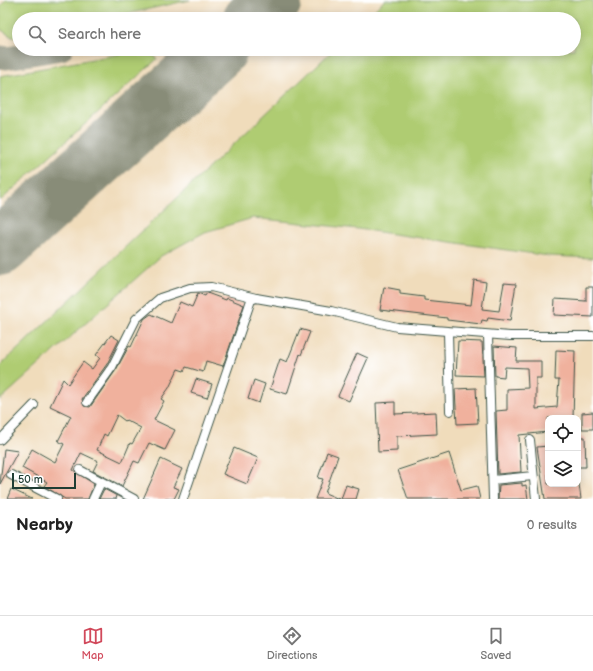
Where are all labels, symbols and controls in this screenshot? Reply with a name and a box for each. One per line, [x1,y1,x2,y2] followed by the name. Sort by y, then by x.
[12,12,581,56] search box
[26,23,48,45] icon: search
[58,25,141,44] text: Search here
[545,415,581,487] map controls
[545,415,581,451] button: locate
[545,451,581,487] button: layers
[12,471,76,490] scale bar
[18,473,43,486] text: 50 m
[16,515,73,535] text: Nearby
[527,517,577,533] text: 0 results
[82,625,104,662] tab: Map
[267,625,317,662] tab: Directions
[481,625,511,662] tab: Saved

